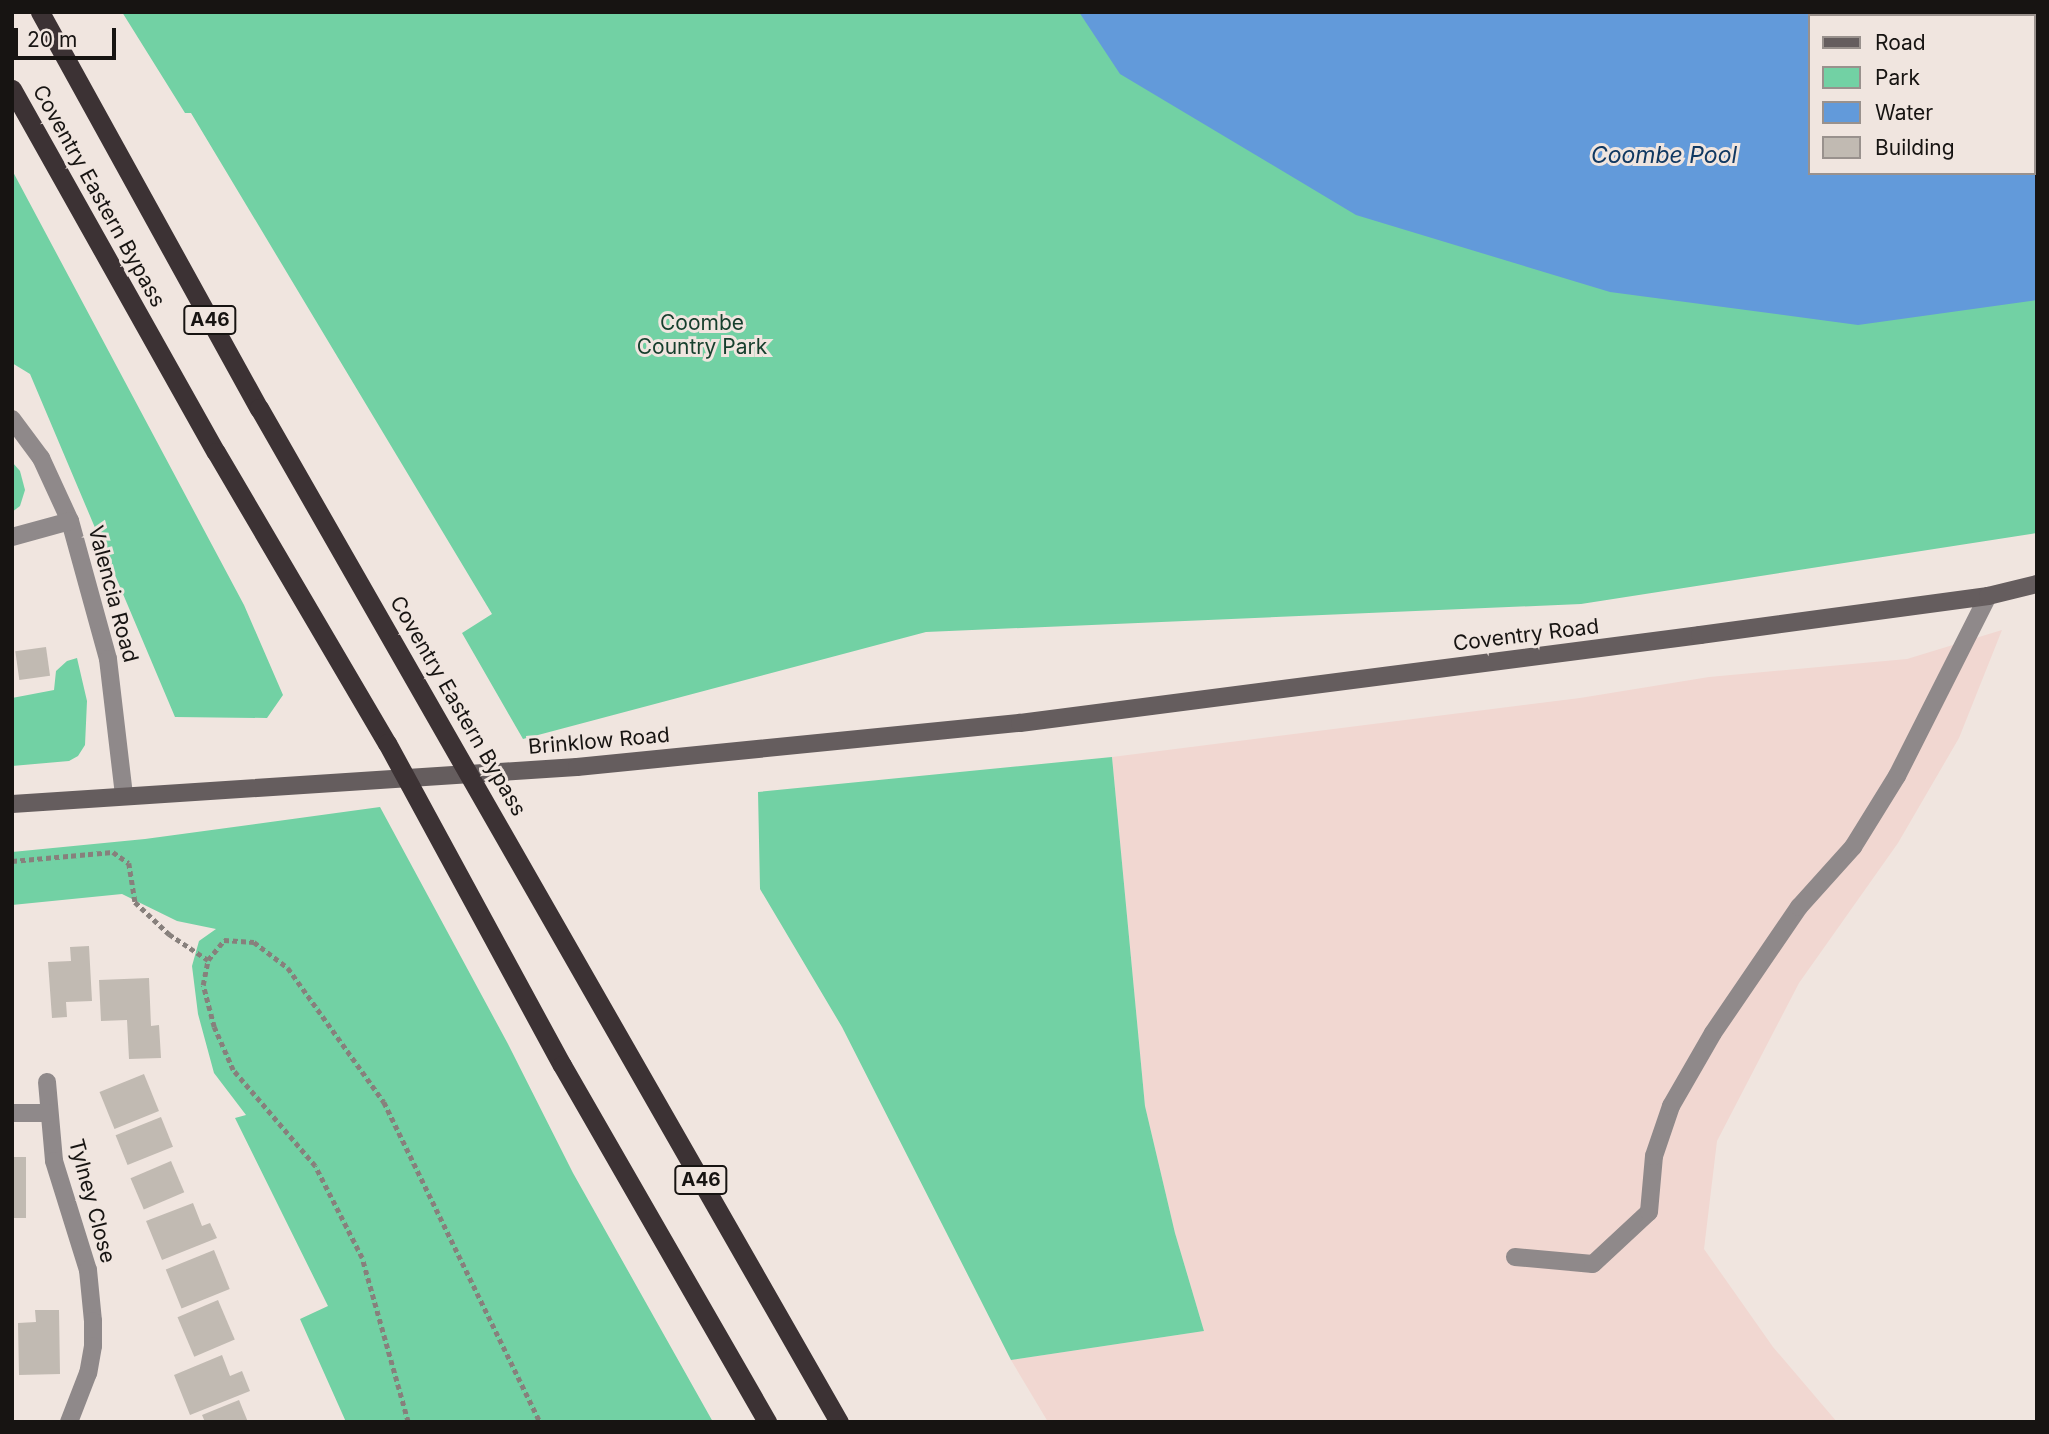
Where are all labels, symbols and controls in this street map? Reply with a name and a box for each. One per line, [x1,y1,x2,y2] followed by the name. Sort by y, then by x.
[18,14,119,58] scale bar
[1808,14,2035,175] legend
[27,27,77,52] text: 20 m
[1875,30,1926,55] text: Road
[1875,65,1920,90] text: Park
[27,81,171,311] street label: Coventry Eastern Bypass
[1875,100,1933,125] text: Water
[1875,135,1955,160] text: Building
[1591,141,1737,169] water label: Coombe Pool
[182,304,238,336] road number: A46
[637,310,767,360] park label: Coombe Country Park
[83,523,143,665] street label: Valencia Road
[385,591,531,821] street label: Coventry Eastern Bypass
[1451,614,1601,656] street label: Coventry Road
[527,722,671,760] street label: Brinklow Road
[63,1136,121,1266] street label: Tylney Close
[673,1164,729,1196] road number: A46

